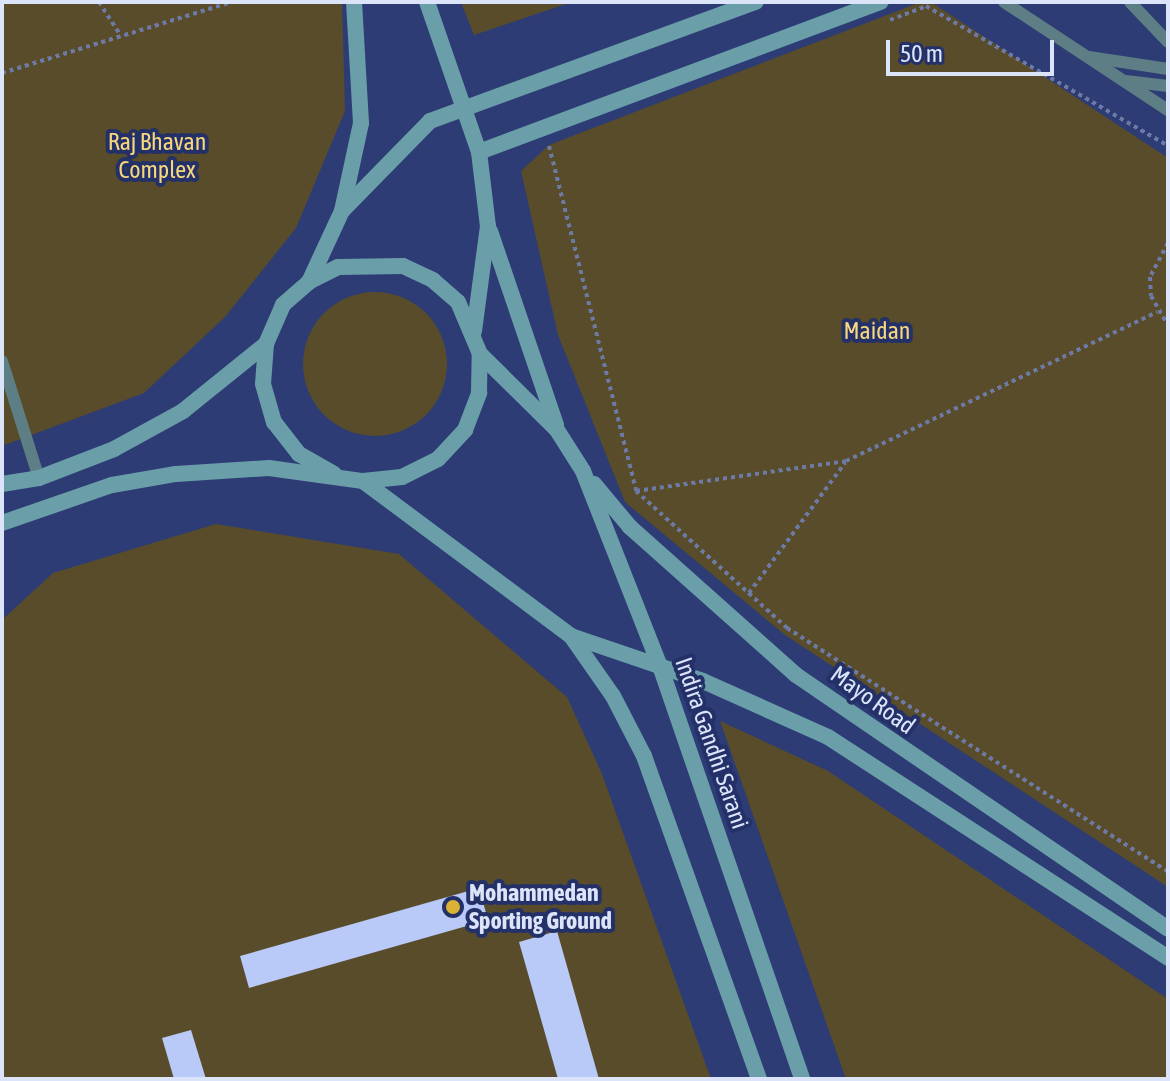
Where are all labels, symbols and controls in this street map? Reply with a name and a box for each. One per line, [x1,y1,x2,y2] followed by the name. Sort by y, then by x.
[890,24,1058,74] scale bar
[900,40,943,67] text: 50 m
[108,128,206,184] park label: Raj Bhavan Complex
[844,317,910,345] park label: Maidan
[669,654,755,832] street label: Indira Gandhi Sarani
[825,660,921,740] street label: Mayo Road
[469,879,612,935] place label: Mohammedan Sporting Ground
[444,898,462,916] marker: Mohammedan Sporting Ground

